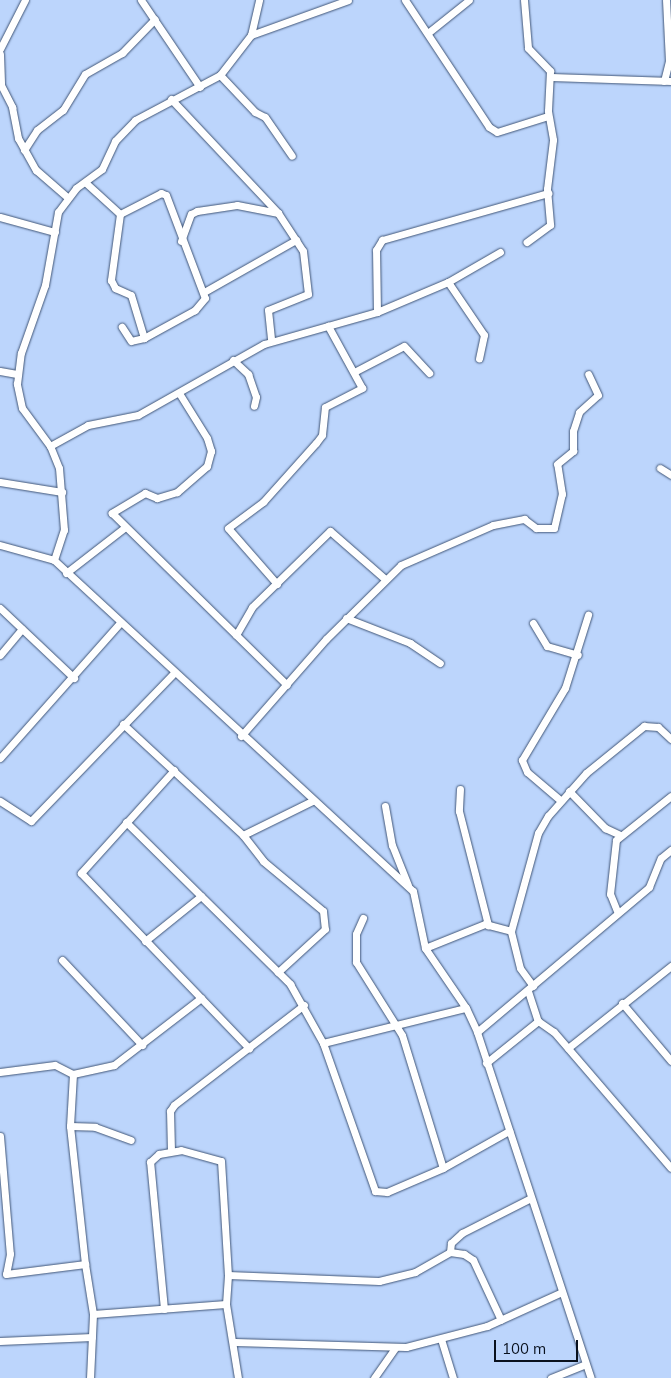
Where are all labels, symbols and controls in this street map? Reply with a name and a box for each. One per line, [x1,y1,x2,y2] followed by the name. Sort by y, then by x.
[496,1330,580,1362] scale bar
[502,1339,546,1358] text: 100 m

